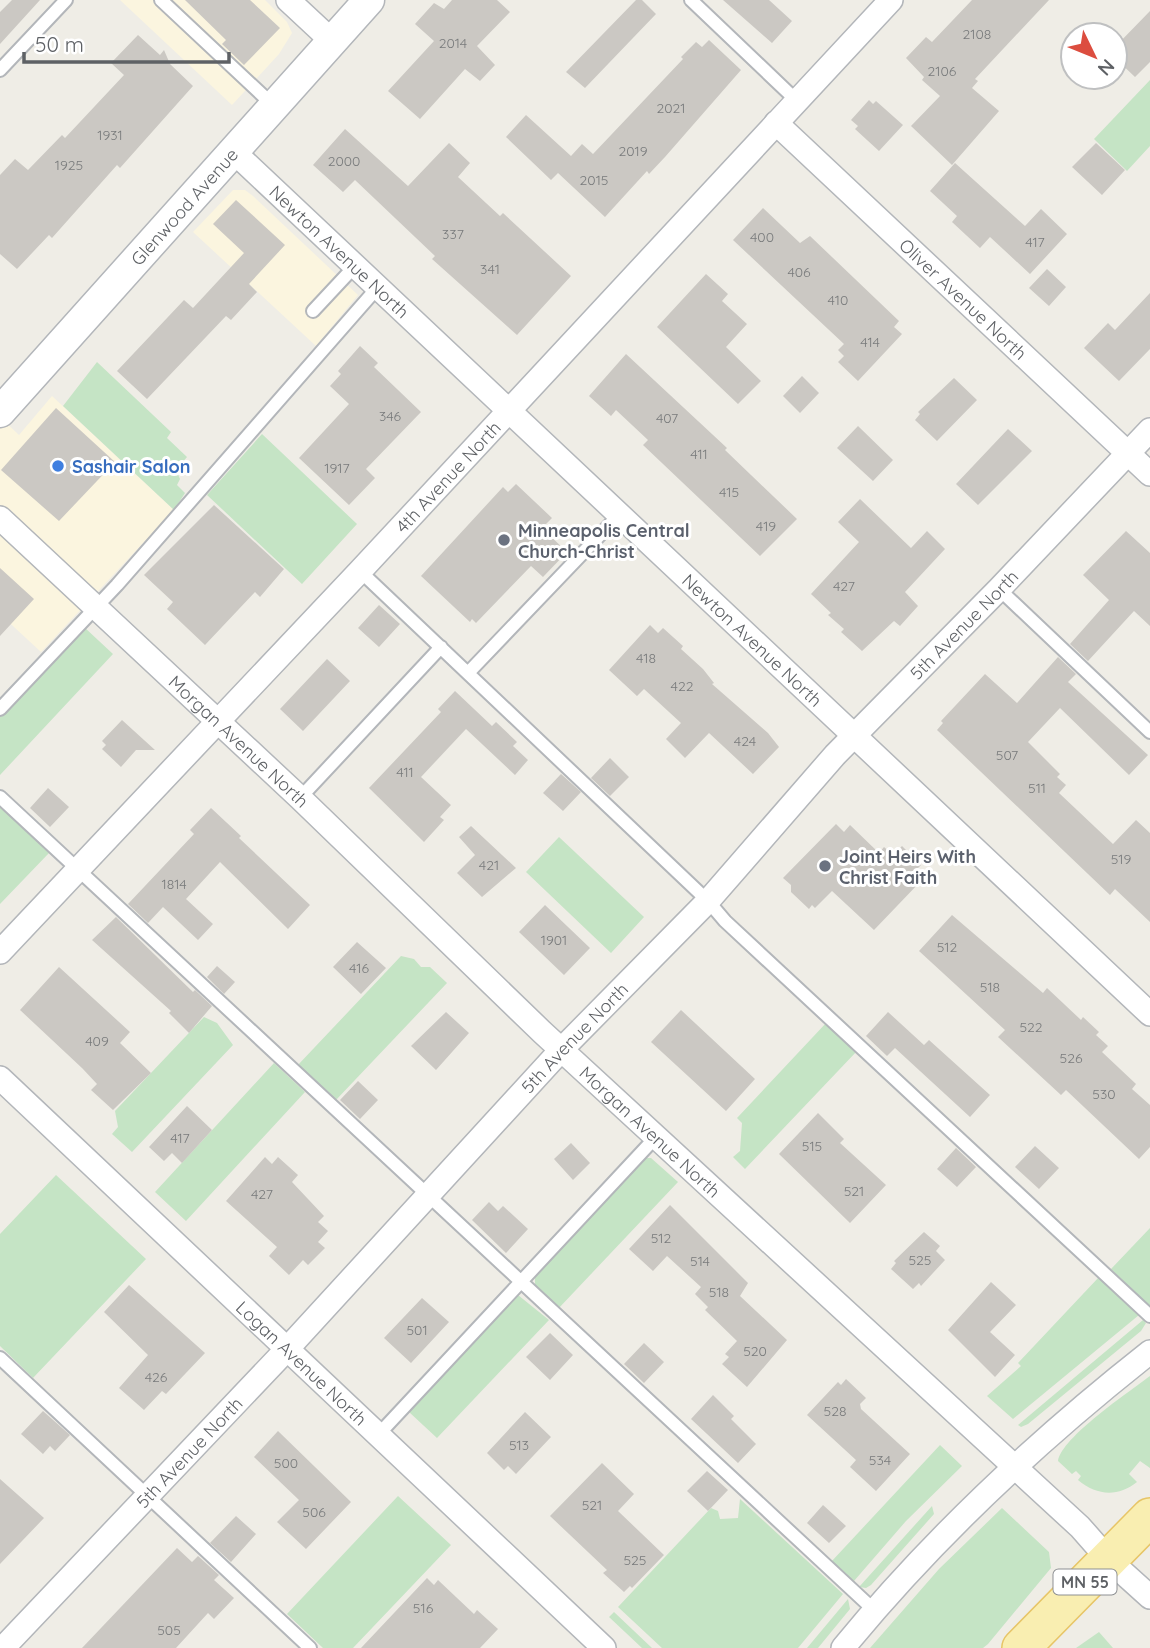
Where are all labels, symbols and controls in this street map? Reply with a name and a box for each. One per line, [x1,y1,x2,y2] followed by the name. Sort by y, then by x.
[24,21,229,65] scale bar
[1059,21,1129,91] north arrow
[963,25,991,43] house number: 2108
[35,31,84,57] text: 50 m
[439,34,467,52] house number: 2014
[1093,54,1120,81] text: N
[928,62,957,80] house number: 2106
[656,99,686,117] house number: 2021
[97,126,123,144] house number: 1931
[618,142,648,160] house number: 2019
[126,143,243,270] street label: Glenwood Avenue
[328,152,360,170] house number: 2000
[55,156,83,174] house number: 1925
[580,171,608,189] house number: 2015
[265,180,414,323] street label: Newton Avenue North
[442,225,464,243] house number: 337
[750,228,774,246] house number: 400
[895,233,1032,364] street label: Oliver Avenue North
[1025,233,1045,251] house number: 417
[480,260,500,278] house number: 341
[787,263,811,281] house number: 406
[828,291,848,309] house number: 410
[860,333,880,351] house number: 414
[379,407,402,425] house number: 346
[656,409,678,427] house number: 407
[390,416,505,537] street label: 4th Avenue North
[690,445,708,463] house number: 411
[72,455,190,478] place label: Sashair Salon
[50,458,66,474] marker: Sashair Salon
[324,459,350,477] house number: 1917
[719,483,739,501] house number: 415
[756,517,776,535] house number: 419
[518,519,690,563] place label: Minneapolis Central Church-Christ
[496,532,512,548] marker: Minneapolis Central Church-Christ
[905,565,1023,684] street label: 5th Avenue North
[678,569,827,711] street label: Newton Avenue North
[833,577,855,595] house number: 427
[636,649,656,667] house number: 418
[164,670,314,812] street label: Morgan Avenue North
[671,677,694,695] house number: 422
[734,732,756,750] house number: 424
[996,746,1018,764] house number: 507
[396,763,414,781] house number: 411
[1028,779,1046,797] house number: 511
[839,845,976,889] place label: Joint Heirs With Christ Faith
[1111,850,1131,868] house number: 519
[479,856,499,874] house number: 421
[817,858,833,874] marker: Joint Heirs With Christ Faith
[161,875,187,893] house number: 1814
[541,931,567,949] house number: 1901
[937,938,958,956] house number: 512
[349,959,369,977] house number: 416
[516,978,633,1098] street label: 5th Avenue North
[980,978,1000,996] house number: 518
[1019,1018,1043,1036] house number: 522
[85,1032,109,1050] house number: 409
[1060,1049,1083,1067] house number: 526
[575,1061,726,1202] street label: Morgan Avenue North
[1092,1085,1116,1103] house number: 530
[170,1129,190,1147] house number: 417
[802,1137,822,1155] house number: 515
[844,1182,864,1200] house number: 521
[251,1185,273,1203] house number: 427
[651,1229,672,1247] house number: 512
[908,1251,932,1269] house number: 525
[690,1252,710,1270] house number: 514
[709,1283,729,1301] house number: 518
[232,1296,372,1430] street label: Logan Avenue North
[406,1321,428,1339] house number: 501
[743,1342,767,1360] house number: 520
[145,1368,168,1386] house number: 426
[131,1392,247,1513] street label: 5th Avenue North
[824,1402,846,1420] house number: 528
[509,1436,529,1454] house number: 513
[869,1451,891,1469] house number: 534
[274,1454,298,1472] house number: 500
[582,1496,602,1514] house number: 521
[302,1503,326,1521] house number: 506
[623,1551,647,1569] house number: 525
[1054,1570,1116,1594] road number: MN 55
[413,1599,434,1617] house number: 516
[157,1621,181,1639] house number: 505

